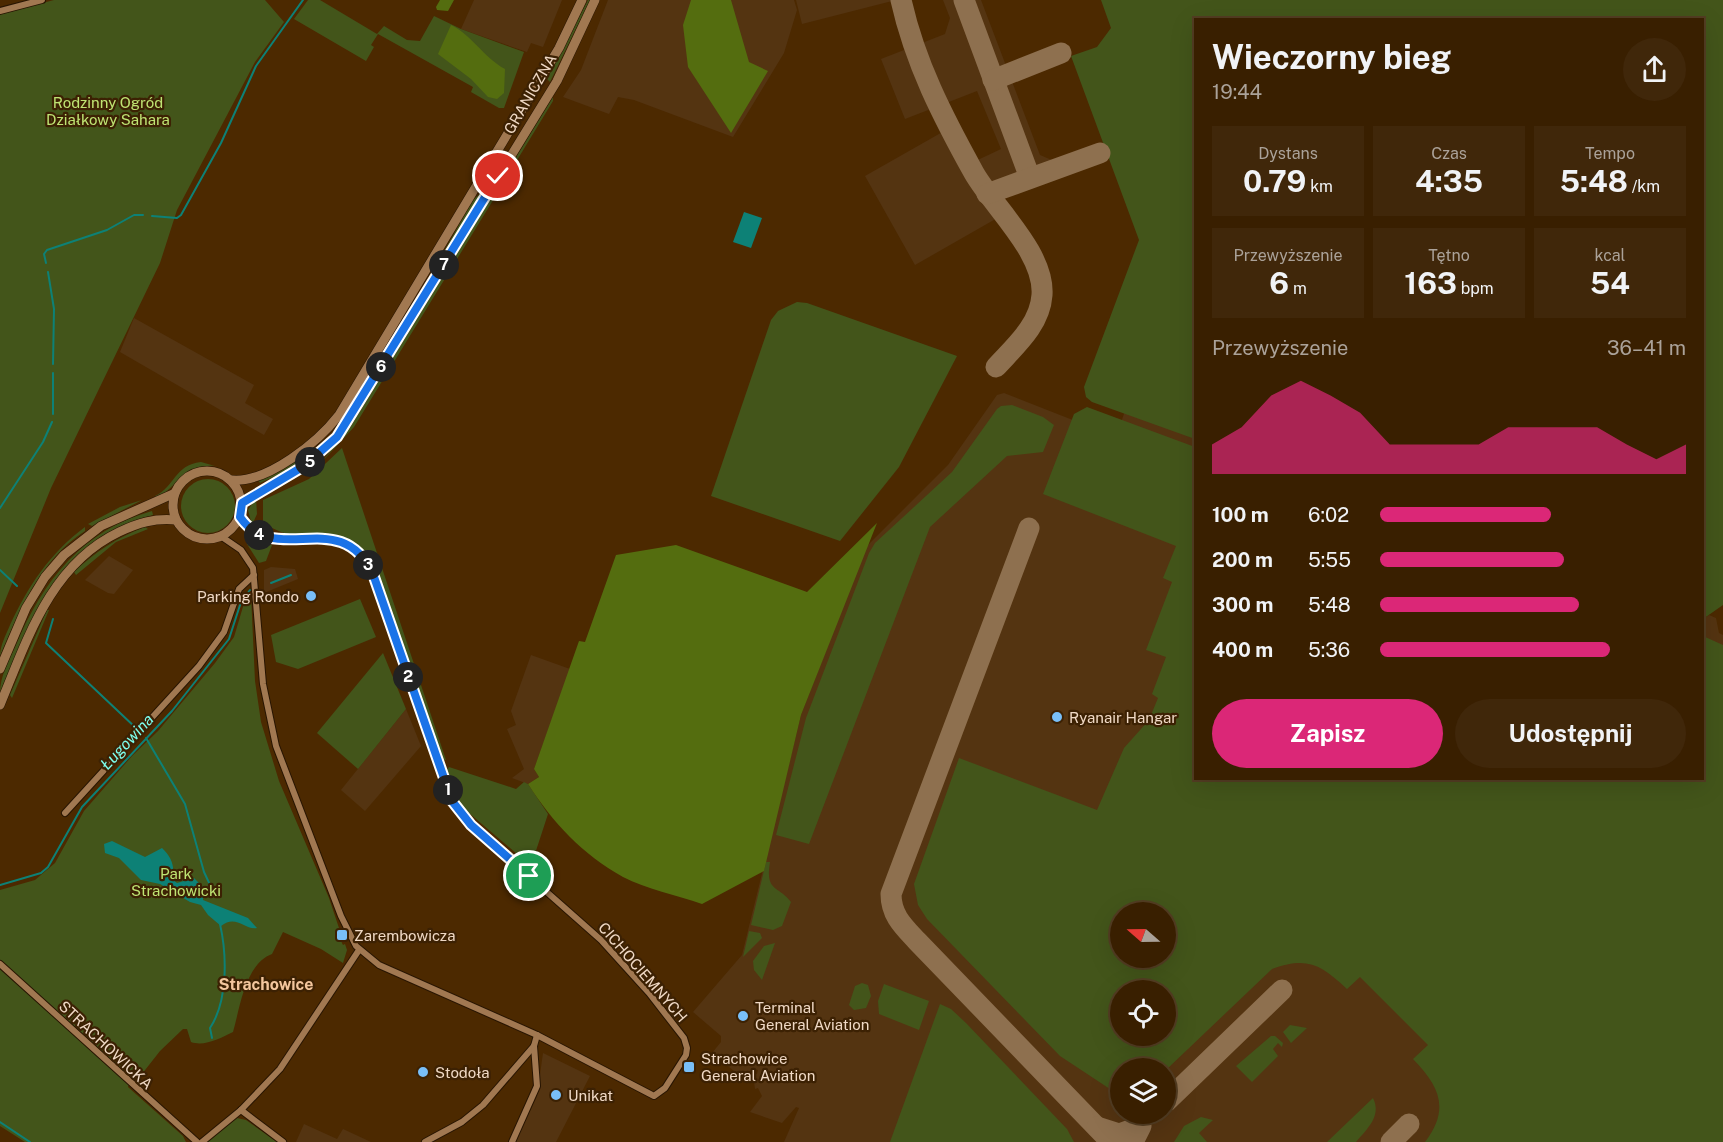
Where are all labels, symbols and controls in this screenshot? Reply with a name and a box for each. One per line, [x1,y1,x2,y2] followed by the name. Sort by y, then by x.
[1212,38,1451,76] text: Wieczorny bieg
[1623,38,1686,101] button: share
[500,51,560,137] street label: GRANICZNA
[1212,80,1262,104] text: 19:44
[46,94,170,128] park label: Rodzinny Ogród Działkowy Sahara
[1258,144,1318,163] text: Dystans
[1431,144,1467,163] text: Czas
[1585,144,1635,163] text: Tempo
[472,150,523,201] pin
[481,159,514,192] icon: check
[1243,163,1306,199] text: 0.79
[1415,163,1483,199] text: 4:35
[1560,163,1628,199] text: 5:48
[1306,177,1333,196] text: km
[1628,177,1660,196] text: /km
[1233,246,1343,265] text: Przewyższenie
[1428,246,1470,265] text: Tętno
[1595,246,1625,265] text: kcal
[429,250,459,280] pin: 7
[439,255,449,274] text: 7
[1269,265,1289,301] text: 6
[1404,265,1457,301] text: 163
[1590,265,1630,301] text: 54
[1289,279,1307,298] text: m
[1457,279,1494,298] text: bpm
[1212,336,1348,360] text: Przewyższenie
[1607,336,1686,360] text: 36–41 m
[366,352,396,382] pin: 6
[376,357,386,376] text: 6
[295,447,325,477] pin: 5
[305,452,315,471] text: 5
[1212,503,1269,527] text: 100 m
[1308,503,1349,527] text: 6:02
[244,520,274,550] pin: 4
[254,525,264,544] text: 4
[1212,548,1273,572] text: 200 m
[1308,548,1351,572] text: 5:55
[353,550,383,580] pin: 3
[363,555,373,574] text: 3
[197,588,299,605] place label: Parking Rondo
[304,589,318,603] marker: Parking Rondo
[1212,593,1273,617] text: 300 m
[1308,593,1351,617] text: 5:48
[1212,638,1273,662] text: 400 m
[1308,638,1350,662] text: 5:36
[393,662,423,692] pin: 2
[403,667,413,686] text: 2
[1212,699,1443,768] button: Zapisz
[1455,699,1686,768] button: Udostępnij
[1069,709,1177,726] place label: Ryanair Hangar
[96,710,158,774] water label: Ługowina
[1050,710,1064,724] marker: Ryanair Hangar
[433,775,463,805] pin: 1
[445,780,451,799] text: 1
[503,850,554,901] pin
[512,859,545,892] icon: arrive
[131,865,221,899] park label: Park Strachowicki
[1110,902,1176,968] north arrow
[1110,902,1176,1124] map controls
[595,919,691,1025] street label: CICHOCIEMNYCH
[354,927,455,944] place label: Zarembowicza
[335,928,349,942] marker: Zarembowicza
[219,975,314,994] district label: Strachowice
[1110,980,1176,1046] button: locate
[56,997,157,1093] street label: STRACHOWICKA
[755,999,869,1033] place label: Terminal General Aviation
[736,1009,750,1023] marker: Terminal General Aviation
[701,1050,815,1084] place label: Strachowice General Aviation
[1110,1058,1176,1124] button: layers
[682,1060,696,1074] marker: Strachowice General Aviation
[435,1064,490,1081] place label: Stodoła
[416,1065,430,1079] marker: Stodoła
[568,1087,613,1104] place label: Unikat
[549,1088,563,1102] marker: Unikat

